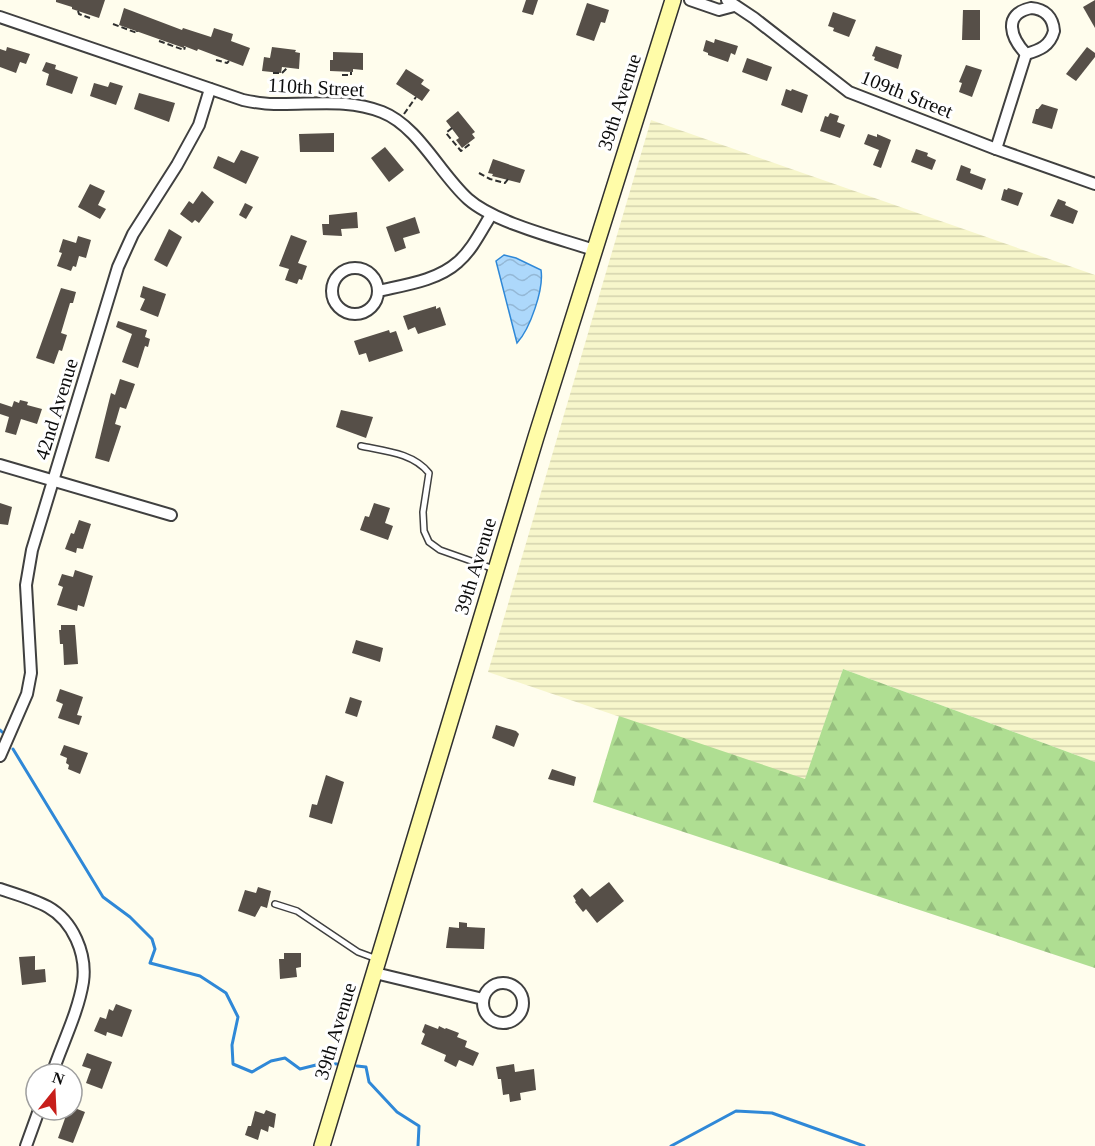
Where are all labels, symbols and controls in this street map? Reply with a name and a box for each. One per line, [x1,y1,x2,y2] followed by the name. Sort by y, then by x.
[593,51,645,153] street label: 39th Avenue
[858,66,957,123] street label: 109th Street
[267,73,365,101] street label: 110th Street
[30,356,82,462] street label: 42nd Avenue
[450,515,500,617] street label: 39th Avenue
[310,980,360,1082] street label: 39th Avenue
[24,1062,84,1122] north arrow
[50,1068,67,1088] text: N

